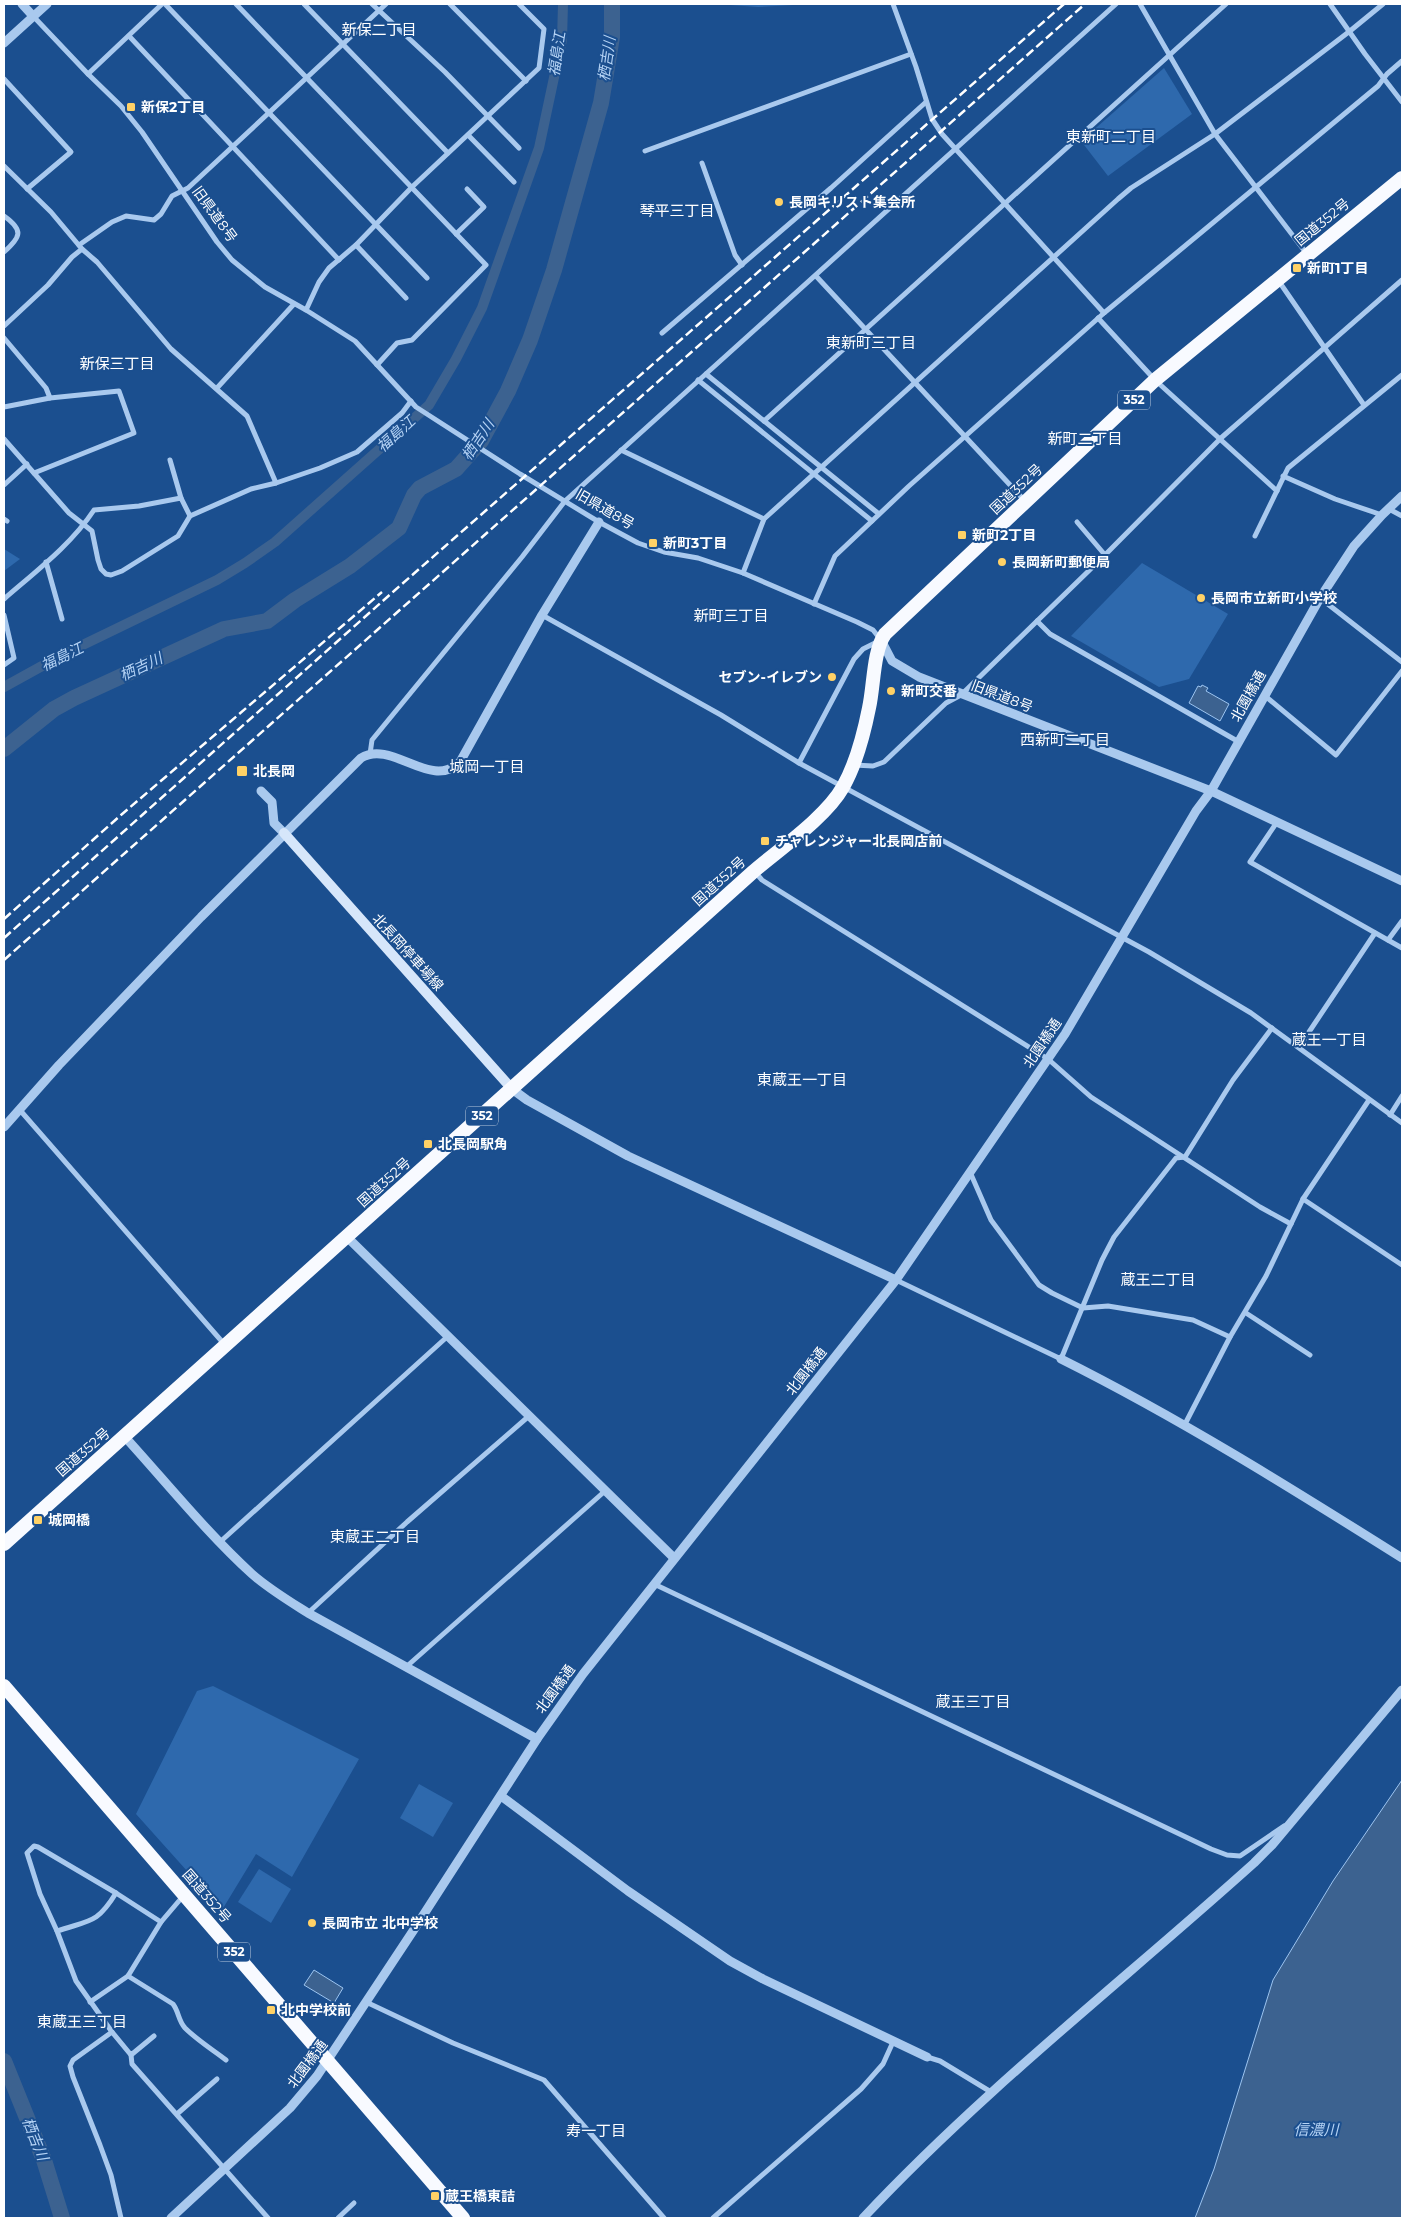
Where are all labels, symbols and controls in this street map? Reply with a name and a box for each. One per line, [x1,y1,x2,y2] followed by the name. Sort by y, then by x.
[341,20,417,39] district label: 新保二丁目
[544,28,570,78] water label: 福島江
[594,33,619,83] water label: 栖吉川
[141,98,205,116] place label: 新保2丁目
[125,101,137,113] marker: 新保2丁目
[1066,127,1156,146] district label: 東新町二丁目
[189,182,241,246] street label: 旧県道8号
[789,193,915,211] place label: 長岡キリスト集会所
[1291,194,1353,250] street label: 国道352号
[773,196,785,208] marker: 長岡キリスト集会所
[639,201,715,220] district label: 琴平三丁目
[1307,259,1369,277] place label: 新町1丁目
[1291,262,1303,274] marker: 新町1丁目
[826,333,916,352] district label: 東新町三丁目
[79,354,155,373] district label: 新保三丁目
[1118,390,1150,410] road number: 352
[373,410,420,456] water label: 福島江
[457,414,499,464] water label: 栖吉川
[1047,429,1123,448] district label: 新町二丁目
[986,460,1046,518] street label: 国道352号
[572,485,638,533] street label: 旧県道8号
[972,526,1036,544] place label: 新町2丁目
[956,529,968,541] marker: 新町2丁目
[663,534,727,552] place label: 新町3丁目
[647,537,659,549] marker: 新町3丁目
[1012,553,1110,571] place label: 長岡新町郵便局
[996,556,1008,568] marker: 長岡新町郵便局
[1211,589,1337,607] place label: 長岡市立新町小学校
[1195,592,1207,604] marker: 長岡市立新町小学校
[693,606,769,625] district label: 新町三丁目
[37,637,88,675] water label: 福島江
[116,648,167,685] water label: 栖吉川
[1227,667,1269,725] street label: 北園橋通
[719,668,822,686] place label: セブン-イレブン
[826,671,838,683] marker: セブン-イレブン
[968,676,1036,716] street label: 旧県道8号
[901,682,957,700] place label: 新町交番
[885,685,897,697] marker: 新町交番
[1020,730,1110,749] district label: 西新町二丁目
[449,757,525,776] district label: 城岡一丁目
[253,762,295,780] place label: 北長岡
[235,764,249,778] marker: 北長岡
[775,832,942,850] place label: チャレンジャー北長岡店前
[759,835,771,847] marker: チャレンジャー北長岡店前
[689,852,749,910] street label: 国道352号
[369,910,447,994] street label: 北長岡停車場線
[1019,1015,1065,1071] street label: 北園橋通
[1291,1030,1367,1049] district label: 蔵王一丁目
[757,1070,847,1089] district label: 東蔵王一丁目
[466,1106,498,1126] road number: 352
[438,1135,508,1153] place label: 北長岡駅角
[422,1138,434,1150] marker: 北長岡駅角
[354,1153,414,1211] street label: 国道352号
[1120,1270,1196,1289] district label: 蔵王二丁目
[782,1343,830,1399] street label: 北園橋通
[52,1424,114,1480] street label: 国道352号
[48,1511,90,1529] place label: 城岡橋
[32,1514,44,1526] marker: 城岡橋
[330,1527,420,1546] district label: 東蔵王二丁目
[531,1661,579,1717] street label: 北園橋通
[935,1692,1011,1711] district label: 蔵王三丁目
[179,1865,235,1927] street label: 国道352号
[322,1914,438,1932] place label: 長岡市立 北中学校
[306,1917,318,1929] marker: 長岡市立 北中学校
[218,1942,250,1961] road number: 352
[281,2001,351,2019] place label: 北中学校前
[265,2004,277,2016] marker: 北中学校前
[37,2012,127,2031] district label: 東蔵王三丁目
[283,2036,331,2092] street label: 北園橋通
[18,2114,53,2165] water label: 栖吉川
[1293,2120,1340,2139] water label: 信濃川
[566,2121,626,2140] district label: 寿一丁目
[445,2187,515,2205] place label: 蔵王橋東詰
[429,2190,441,2202] marker: 蔵王橋東詰

